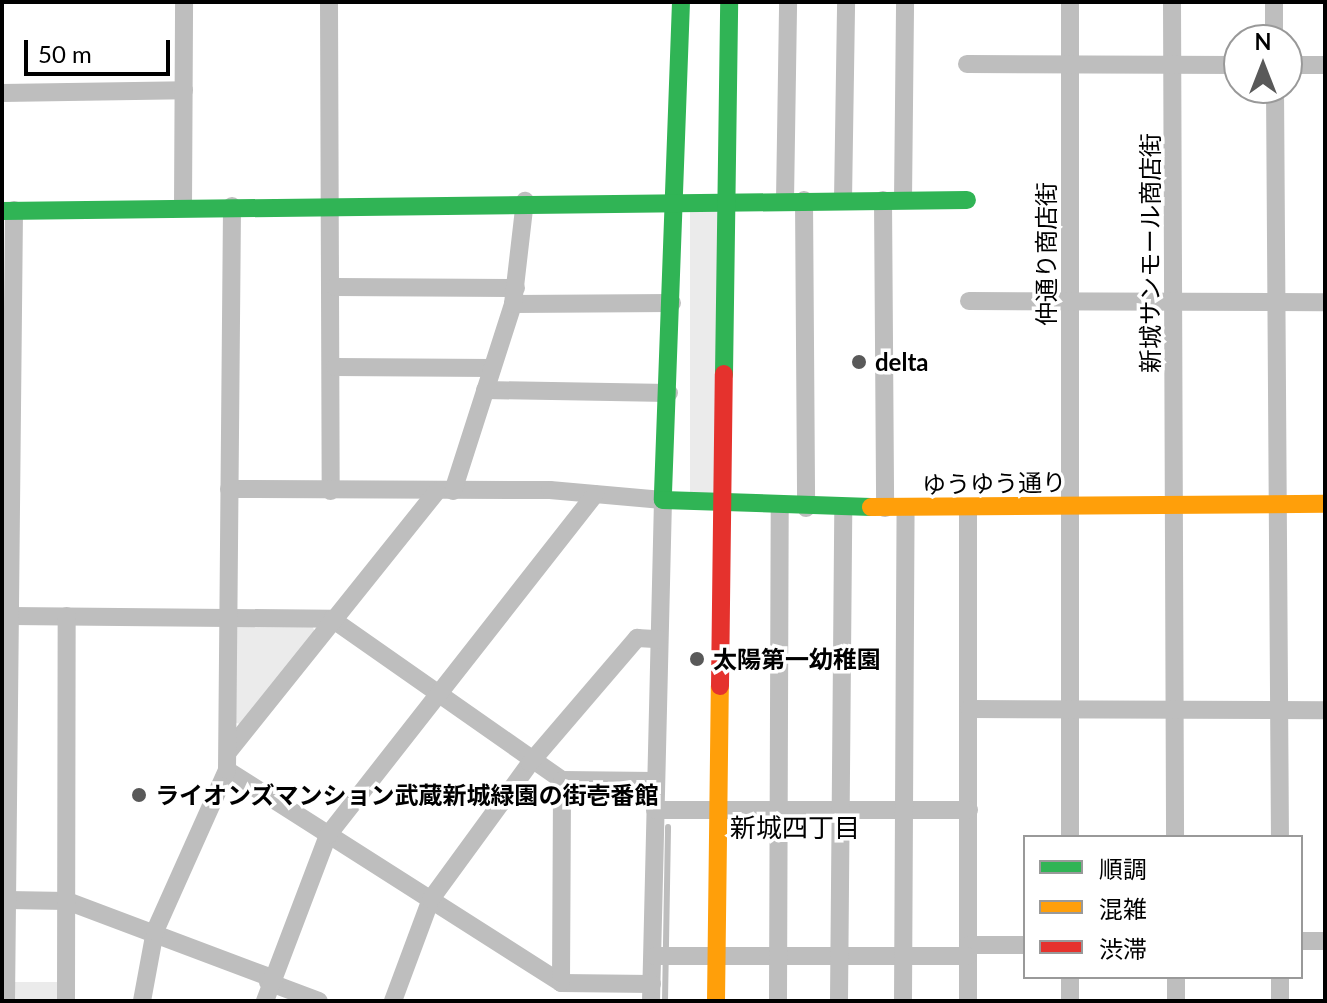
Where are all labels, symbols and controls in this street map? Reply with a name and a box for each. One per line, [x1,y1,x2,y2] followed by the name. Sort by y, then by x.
[28,24,174,74] scale bar
[1223,24,1303,104] north arrow
[1255,28,1271,55] text: N
[38,39,92,68] text: 50 m
[1136,133,1164,373] street label: 新城サンモール商店街
[1032,182,1060,326] street label: 仲通り商店街
[875,348,929,376] place label: delta
[850,353,868,371] marker: delta
[922,467,1066,499] street label: ゆうゆう通り
[713,645,881,673] place label: 太陽第一幼稚園
[688,650,706,668] marker: 太陽第一幼稚園
[155,781,659,809] place label: ライオンズマンション武蔵新城緑園の街壱番館
[130,786,148,804] marker: ライオンズマンション武蔵新城緑園の街壱番館
[730,812,860,844] district label: 新城四丁目
[1023,835,1303,979] legend
[1099,854,1147,883] text: 順調
[1099,894,1147,923] text: 混雑
[1099,934,1147,963] text: 渋滞

